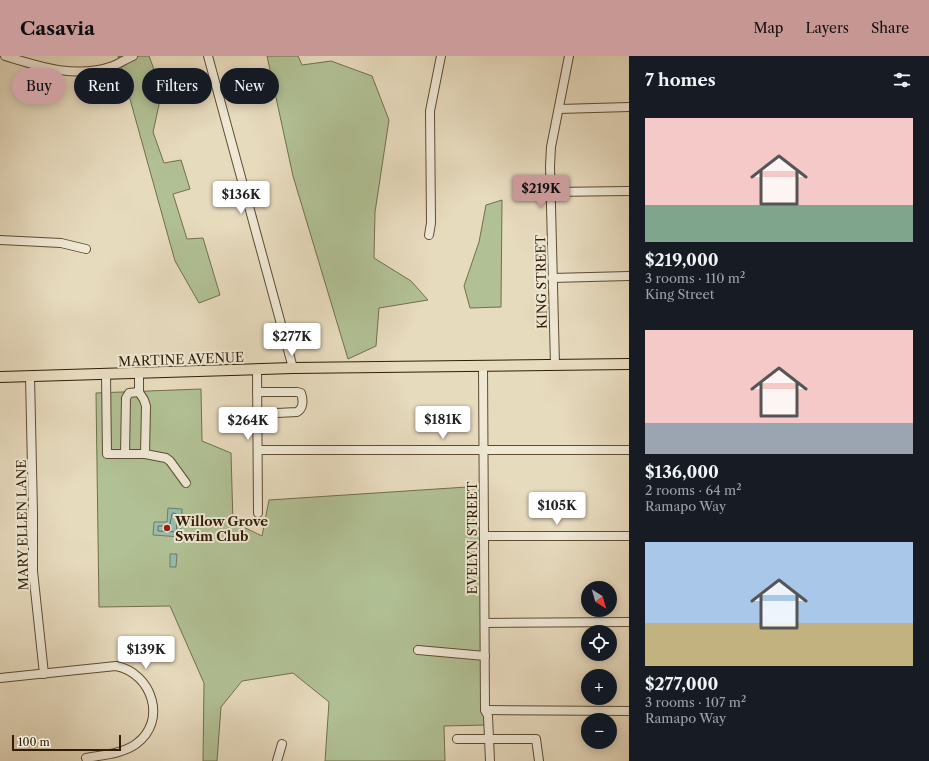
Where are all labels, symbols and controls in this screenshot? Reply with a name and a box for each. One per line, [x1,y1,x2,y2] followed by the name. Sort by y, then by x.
[20,17,95,40] text: Casavia
[753,19,783,37] text: Map
[805,19,849,37] text: Layers
[871,19,909,37] text: Share
[12,68,66,104] chip: Buy
[74,68,134,104] chip: Rent
[142,68,212,104] chip: Filters
[220,68,279,104] chip: New
[891,69,913,91] icon: filters
[645,70,716,90] text: 7 homes
[743,144,815,216] icon: home
[513,175,569,209] pin: $219K
[522,180,560,196] text: $219K
[213,181,269,215] pin: $136K
[222,186,260,202] text: $136K
[532,234,550,329] street label: KING STREET
[645,250,719,270] text: $219,000
[645,270,745,286] text: 3 rooms · 110 m²
[645,286,714,302] text: King Street
[264,323,320,357] pin: $277K
[273,328,311,344] text: $277K
[118,349,244,369] street label: MARTINE AVENUE
[743,356,815,428] icon: home
[415,406,471,440] pin: $181K
[220,407,276,441] pin: $264K
[424,411,462,427] text: $181K
[228,412,268,428] text: $264K
[13,459,31,591] street label: MARY ELLEN LANE
[645,462,719,482] text: $136,000
[464,481,480,594] street label: EVELYN STREET
[645,482,742,498] text: 2 rooms · 64 m²
[529,492,585,526] pin: $105K
[538,497,576,513] text: $105K
[645,498,726,514] text: Ramapo Way
[174,513,268,544] place label: Willow Grove Swim Club
[162,523,172,533] marker: Willow Grove Swim Club
[743,568,815,640] icon: home
[581,581,617,617] north arrow
[581,581,617,749] map controls
[581,625,617,661] button: locate
[118,636,174,670] pin: $139K
[127,641,165,657] text: $139K
[581,669,617,705] button: +
[645,674,718,694] text: $277,000
[645,694,746,710] text: 3 rooms · 107 m²
[645,710,726,726] text: Ramapo Way
[581,713,617,749] button: −
[12,733,121,752] scale bar
[18,735,50,749] text: 100 m

